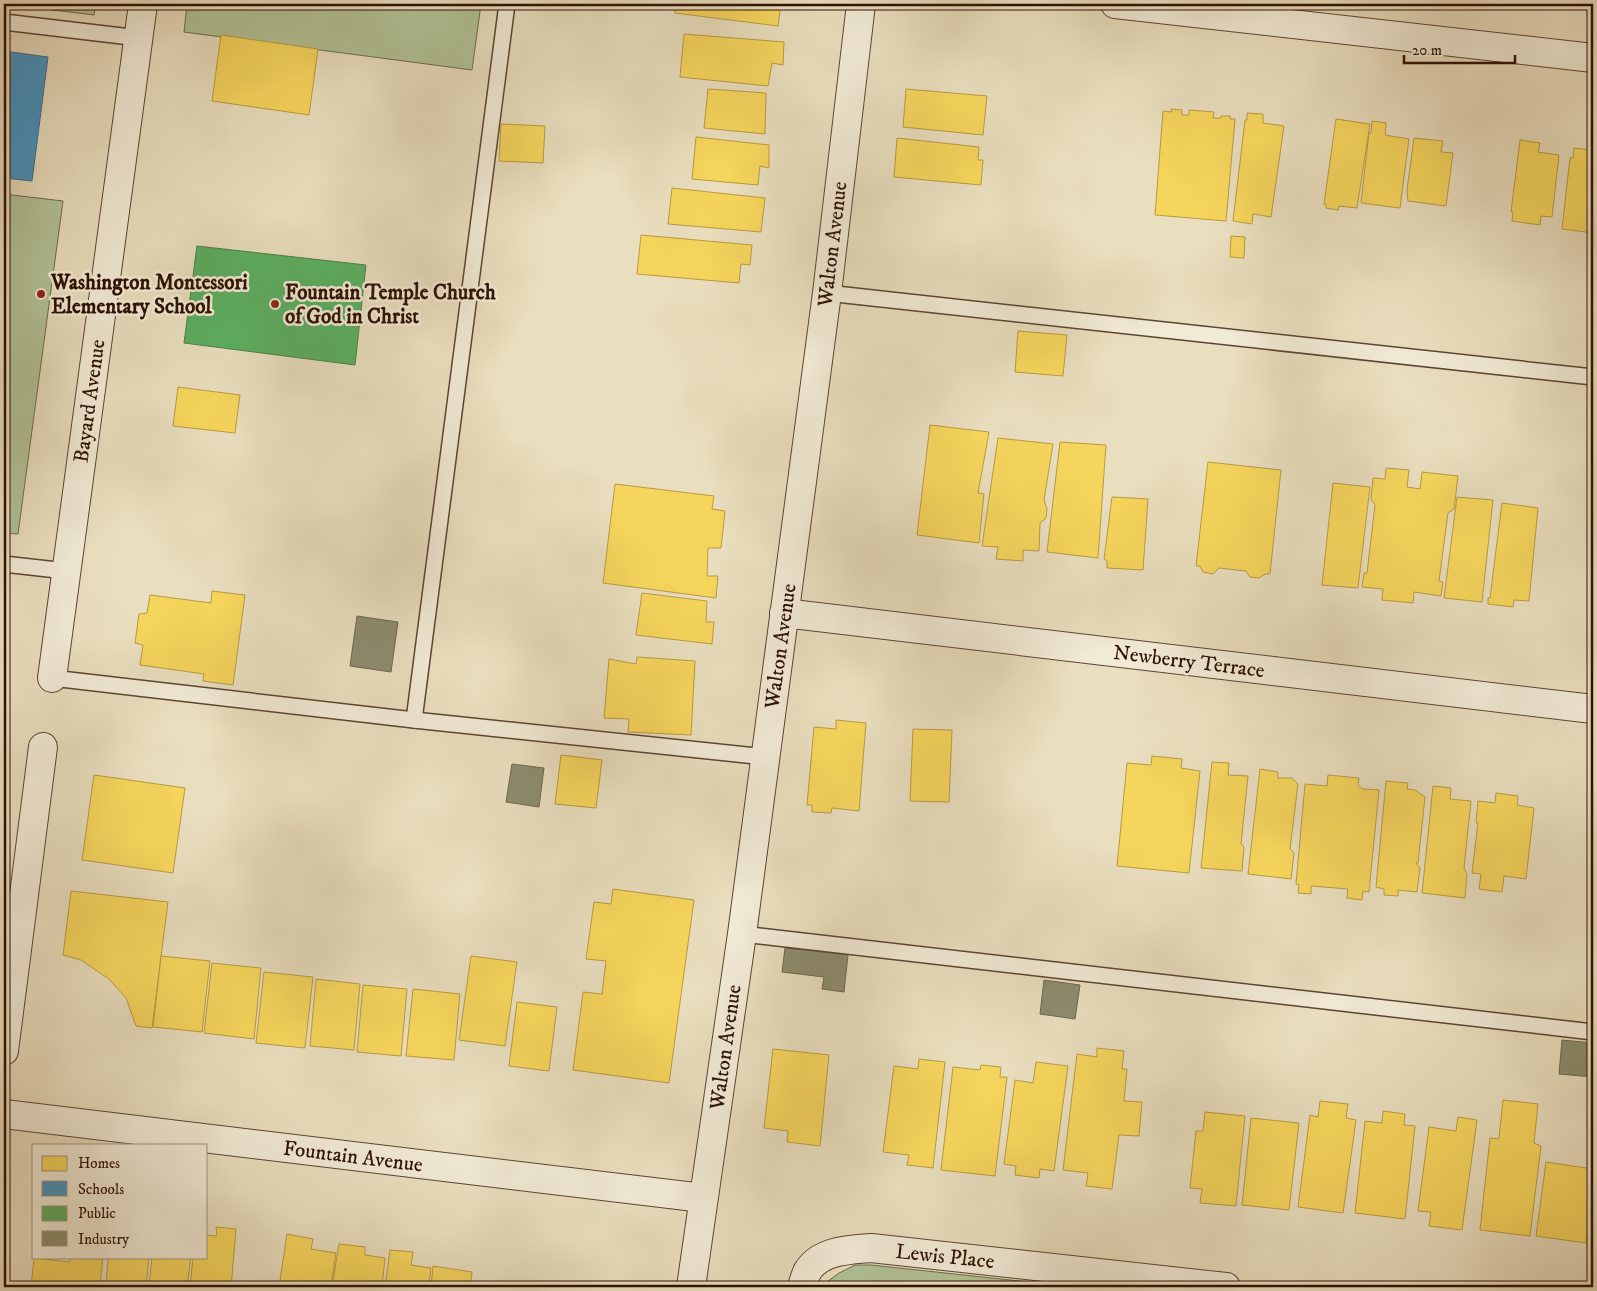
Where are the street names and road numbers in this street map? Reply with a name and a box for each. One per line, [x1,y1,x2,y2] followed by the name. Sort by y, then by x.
[812,180,854,309] street label: Walton Avenue
[68,338,112,464] street label: Bayard Avenue
[759,582,803,711] street label: Walton Avenue
[1112,640,1266,684] street label: Newberry Terrace
[704,983,748,1112] street label: Walton Avenue
[282,1136,424,1178] street label: Fountain Avenue
[894,1239,996,1275] street label: Lewis Place

